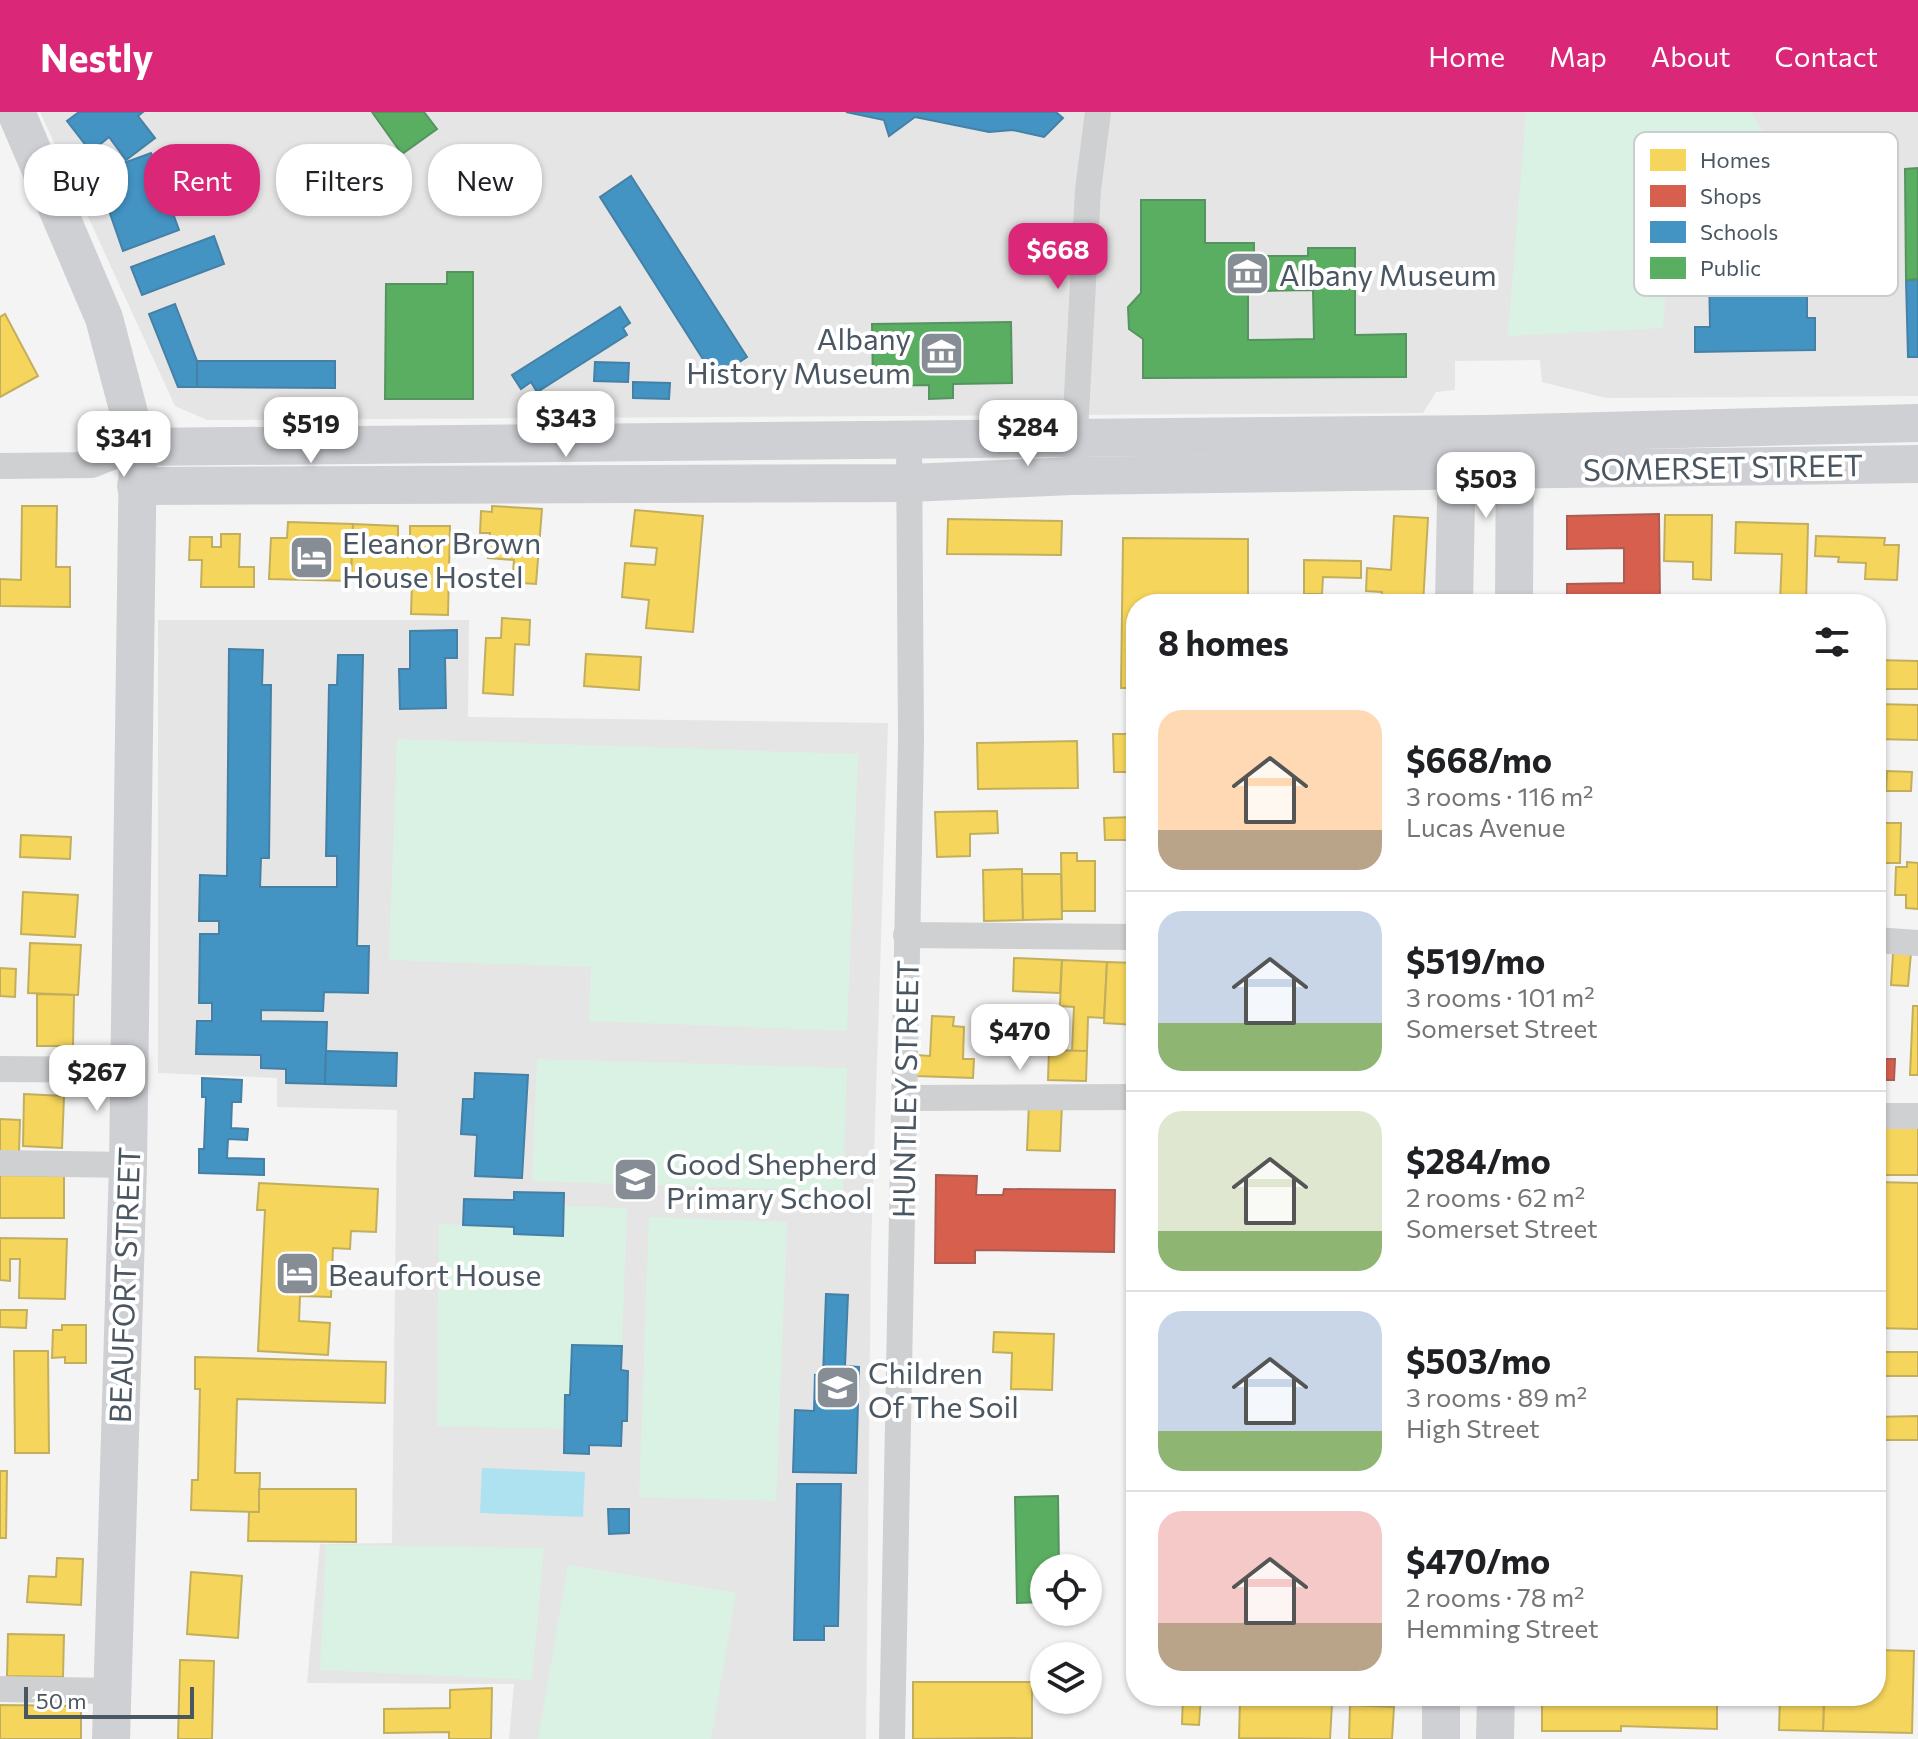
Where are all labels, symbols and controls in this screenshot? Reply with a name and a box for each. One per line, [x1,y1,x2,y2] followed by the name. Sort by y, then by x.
[40,33,153,80] text: Nestly
[1428,39,1505,73] text: Home
[1549,39,1607,73] text: Map
[1651,39,1731,73] text: About
[1775,39,1878,73] text: Contact
[1634,132,1898,296] legend
[24,144,128,216] chip: Buy
[144,144,260,216] chip: Rent
[276,144,412,216] chip: Filters
[428,144,542,216] chip: New
[1700,146,1770,173] text: Homes
[1700,182,1761,209] text: Shops
[1700,218,1778,245] text: Schools
[1011,223,1105,291] pin: $668
[1026,233,1090,264] text: $668
[1224,249,1272,297] museum icon: Albany Museum
[1700,254,1761,281] text: Public
[1279,255,1497,292] place label: Albany Museum
[686,319,911,390] place label: Albany History Museum
[918,330,966,378] museum icon: Albany History Museum
[519,391,613,459] pin: $343
[264,397,358,465] pin: $519
[981,400,1075,468] pin: $284
[535,401,597,432] text: $343
[282,407,340,438] text: $519
[997,410,1059,441] text: $284
[77,411,171,479] pin: $341
[95,421,153,452] text: $341
[1583,445,1863,487] street label: SOMERSET STREET
[1439,452,1533,520] pin: $503
[1455,462,1517,493] text: $503
[342,523,541,594] place label: Eleanor Brown House Hostel
[287,534,335,582] hotel icon: Eleanor Brown House Hostel
[1810,620,1854,664] icon: filters
[1158,621,1289,663] text: 8 homes
[1406,738,1552,780] text: $668/mo
[1222,742,1318,838] icon: home
[1406,780,1594,811] text: 3 rooms · 116 m²
[1406,811,1565,842] text: Lucas Avenue
[1406,939,1545,981] text: $519/mo
[1222,943,1318,1039] icon: home
[883,960,925,1218] street label: HUNTLEY STREET
[1406,981,1595,1012] text: 3 rooms · 101 m²
[973,1004,1067,1072] pin: $470
[1406,1012,1598,1043] text: Somerset Street
[989,1014,1051,1045] text: $470
[50,1045,144,1113] pin: $267
[67,1055,127,1086] text: $267
[1406,1139,1551,1181] text: $284/mo
[1222,1143,1318,1239] icon: home
[666,1144,877,1215] place label: Good Shepherd Primary School
[100,1146,146,1424] street label: BEAUFORT STREET
[611,1155,659,1203] school or university icon: Good Shepherd Primary School
[1406,1181,1585,1212] text: 2 rooms · 62 m²
[1406,1212,1598,1243] text: Somerset Street
[273,1249,321,1297] hotel icon: Beaufort House
[328,1255,541,1292] place label: Beaufort House
[1406,1339,1551,1381] text: $503/mo
[1222,1343,1318,1439] icon: home
[868,1353,1019,1424] place label: Children Of The Soil
[813,1364,861,1412] school or university icon: Children Of The Soil
[1406,1381,1587,1412] text: 3 rooms · 89 m²
[1406,1412,1540,1443] text: High Street
[1406,1539,1550,1581] text: $470/mo
[1222,1543,1318,1639] icon: home
[1030,1554,1102,1714] map controls
[1030,1554,1102,1626] button: locate
[1406,1581,1585,1612] text: 2 rooms · 78 m²
[1406,1612,1599,1643] text: Hemming Street
[1030,1642,1102,1714] button: layers
[24,1683,194,1719] scale bar
[36,1687,86,1714] text: 50 m

